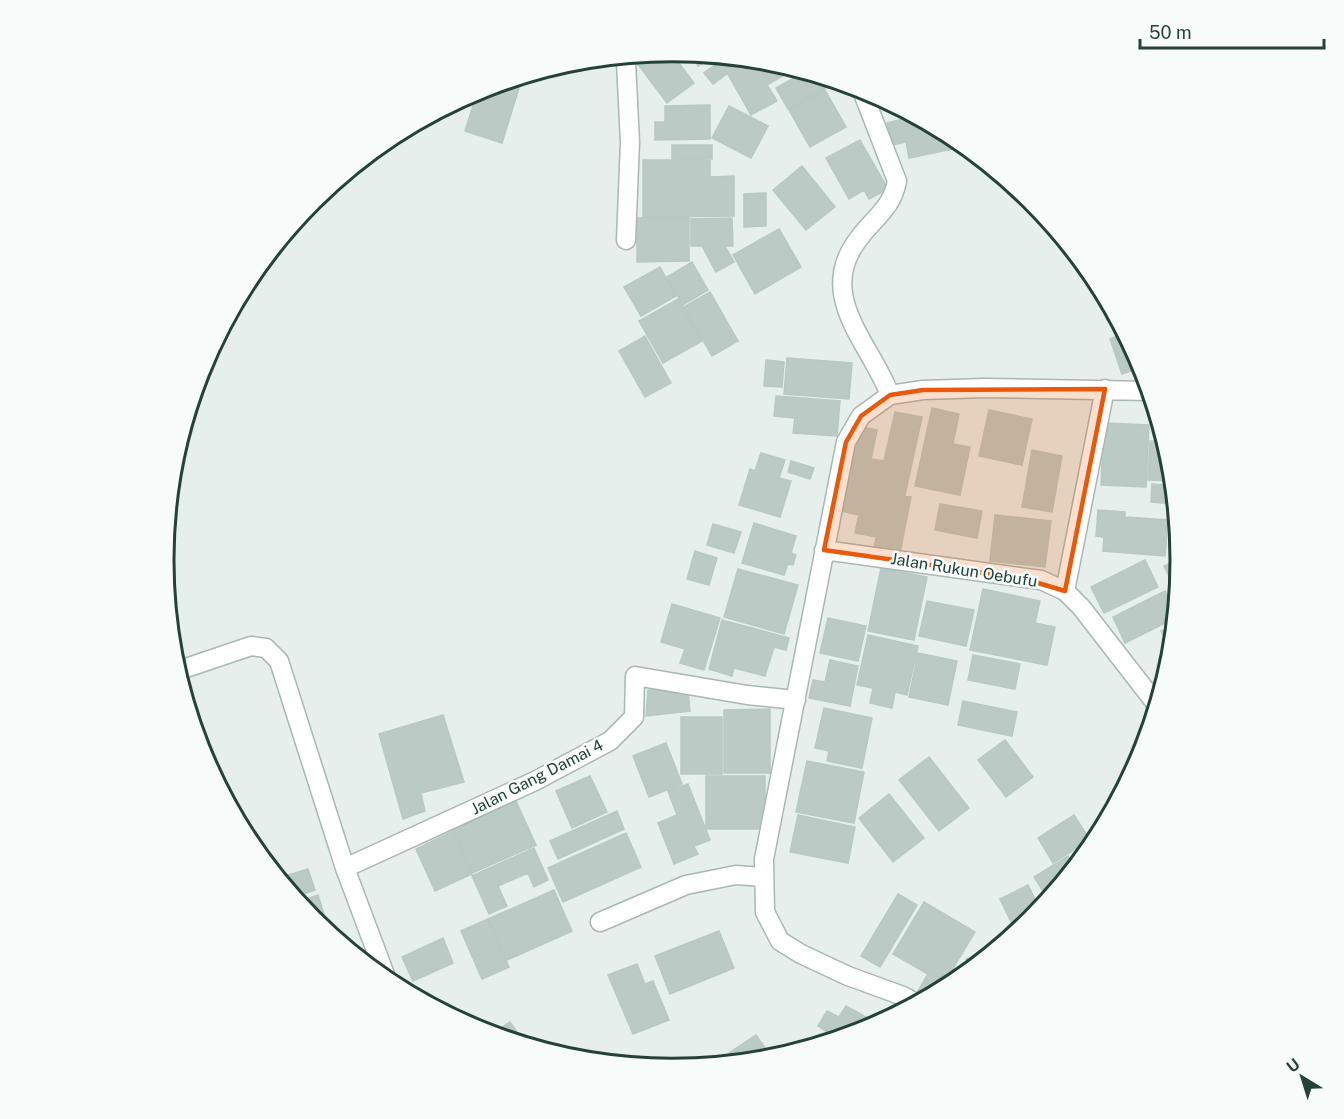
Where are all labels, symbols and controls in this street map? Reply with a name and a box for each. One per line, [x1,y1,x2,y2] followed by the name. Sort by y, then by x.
[1140,12,1324,50] scale bar
[1149,22,1192,43] text: 50 m
[889,549,1039,591] street label: Jalan Rukun Oebufu
[468,735,606,819] street label: Jalan Gang Damai 4
[1272,1047,1332,1107] north arrow
[1283,1055,1303,1077] text: U

